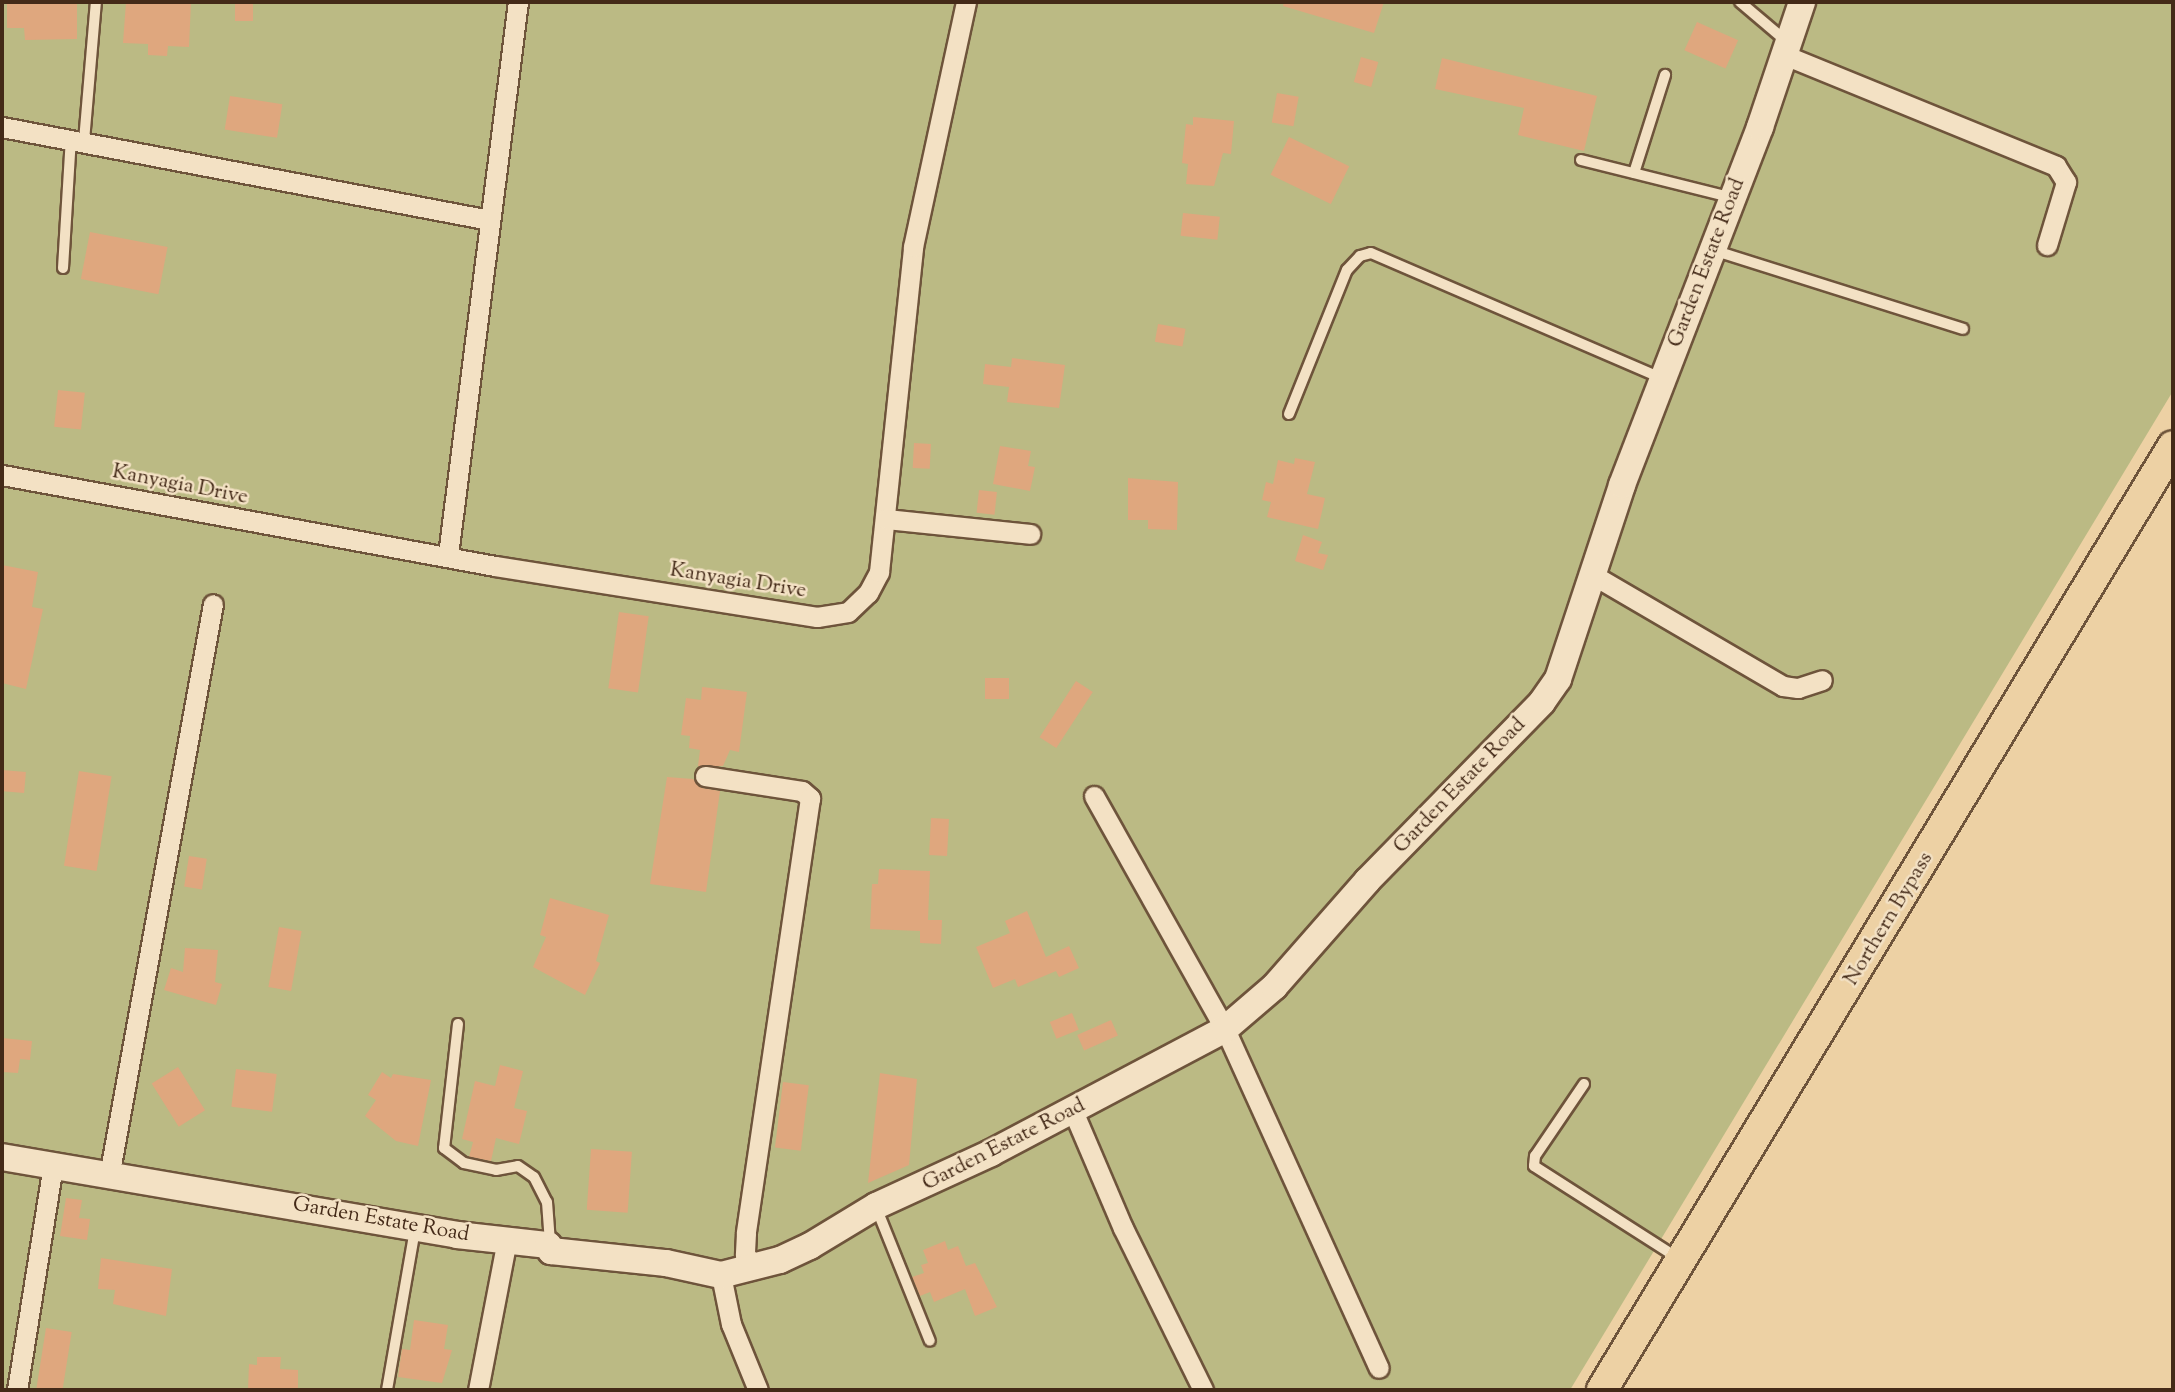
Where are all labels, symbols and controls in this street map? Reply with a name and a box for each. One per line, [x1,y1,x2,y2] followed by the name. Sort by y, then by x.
[1663,175,1751,351] street label: Garden Estate Road
[110,460,250,510] street label: Kanyagia Drive
[668,558,808,604] street label: Kanyagia Drive
[1389,713,1531,859] street label: Garden Estate Road
[1839,848,1939,990] street label: Northern Bypass
[919,1093,1089,1197] street label: Garden Estate Road
[291,1192,471,1248] street label: Garden Estate Road

